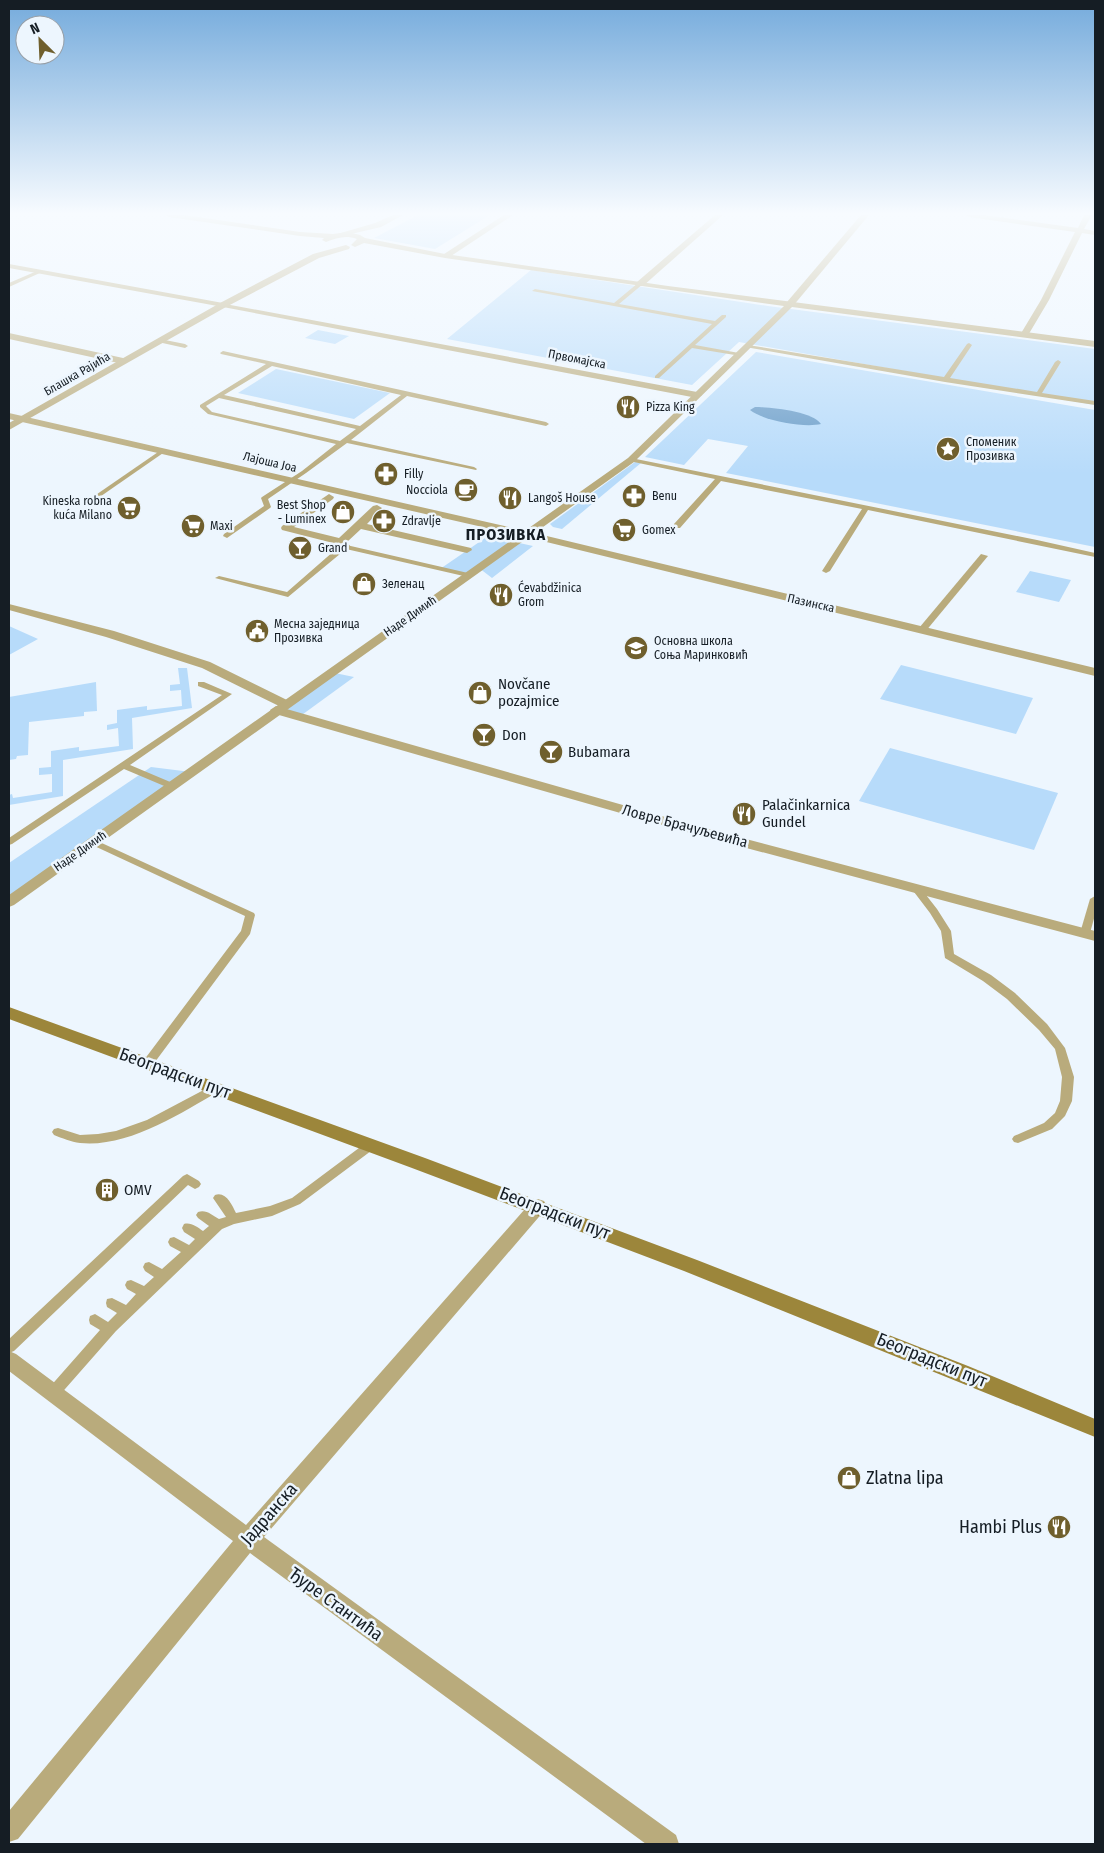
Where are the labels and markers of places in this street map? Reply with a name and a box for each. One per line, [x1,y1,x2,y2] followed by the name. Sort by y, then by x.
[615,394,641,420] restaurant icon: Pizza King
[646,400,695,414] place label: Pizza King
[966,435,1017,463] place label: Споменик Прозивка
[935,436,961,462] place icon: Споменик Прозивка
[373,461,399,487] pharmacy icon: Filly
[404,467,424,481] place label: Filly
[453,477,479,503] cafe icon: Nocciola
[406,483,448,497] place label: Nocciola
[621,483,647,509] pharmacy icon: Benu
[497,485,523,511] restaurant icon: Langoš House
[652,489,677,503] place label: Benu
[528,491,596,505] place label: Langoš House
[42,494,112,522] place label: Kineska robna kuća Milano
[116,495,142,521] supermarket icon: Kineska robna kuća Milano
[277,498,327,526] place label: Best Shop - Luminex
[330,499,356,525] shop icon: Best Shop - Luminex
[371,508,397,534] pharmacy icon: Zdravlje
[180,513,206,539] supermarket icon: Maxi
[402,514,441,528] place label: Zdravlje
[611,517,637,543] supermarket icon: Gomex
[210,519,233,533] place label: Maxi
[642,523,676,537] place label: Gomex
[287,535,313,561] bar icon: Grand
[318,541,347,555] place label: Grand
[351,571,377,597] shop icon: Зеленац
[382,577,425,591] place label: Зеленац
[518,580,582,609] place label: Ćevabdžinica Grom
[488,582,514,608] restaurant icon: Ćevabdžinica Grom
[274,617,360,645] place label: Месна заједница Прозивка
[244,618,270,644] public building icon: Месна заједница Прозивка
[654,634,748,662] place label: Основна школа Соња Маринковић
[623,635,649,661] school or university icon: Основна школа Соња Маринковић
[498,675,559,710] place label: Novčane pozajmice
[467,680,493,706] shop icon: Novčane pozajmice
[471,722,497,748] bar icon: Don
[502,726,527,744] place label: Don
[538,739,564,765] bar icon: Bubamara
[568,743,630,761] place label: Bubamara
[762,796,850,831] place label: Palačinkarnica Gundel
[731,801,757,827] restaurant icon: Palačinkarnica Gundel
[94,1177,120,1203] building icon: OMV
[124,1181,152,1199] place label: OMV
[836,1465,862,1491] shop icon: Zlatna lipa
[866,1467,944,1489] place label: Zlatna lipa
[1046,1514,1072,1540] restaurant icon: Hambi Plus
[959,1516,1042,1538] place label: Hambi Plus

